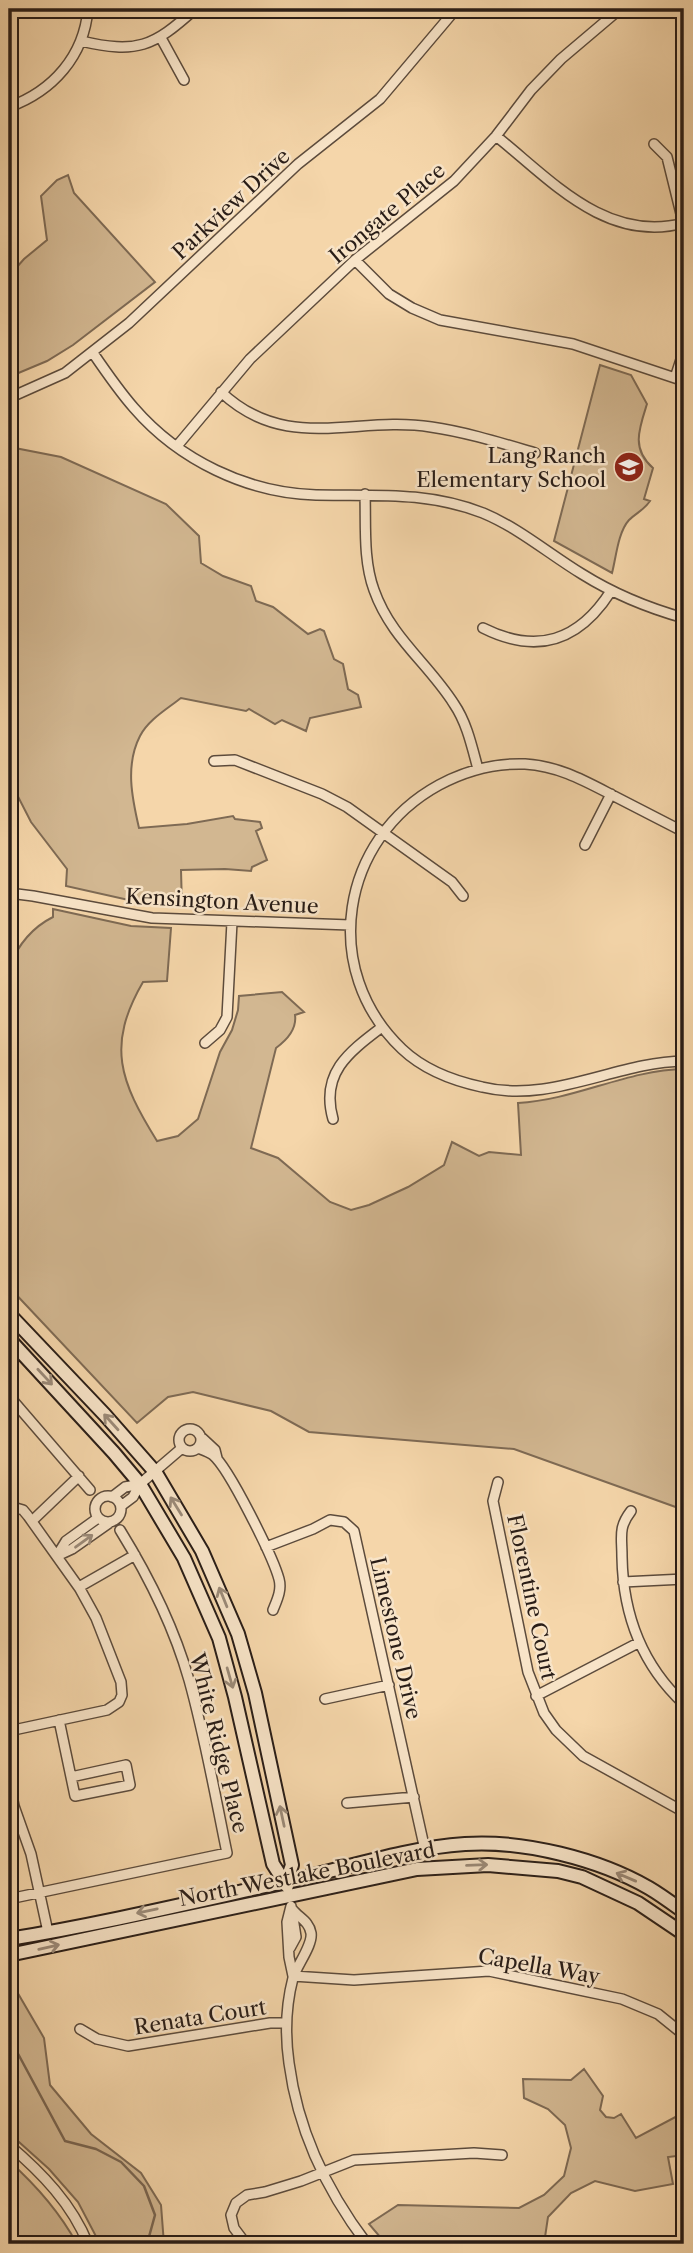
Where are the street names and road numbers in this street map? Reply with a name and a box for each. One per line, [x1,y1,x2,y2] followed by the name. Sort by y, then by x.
[167,143,295,265] street label: Parkview Drive
[324,157,450,269] street label: Irongate Place
[125,883,319,919] street label: Kensington Avenue
[502,1512,562,1683] street label: Florentine Court
[365,1554,427,1722] street label: Limestone Drive
[184,1649,253,1836] street label: White Ridge Place
[177,1837,437,1911] street label: North Westlake Boulevard
[476,1943,602,1989] street label: Capella Way
[132,1994,268,2040] street label: Renata Court

